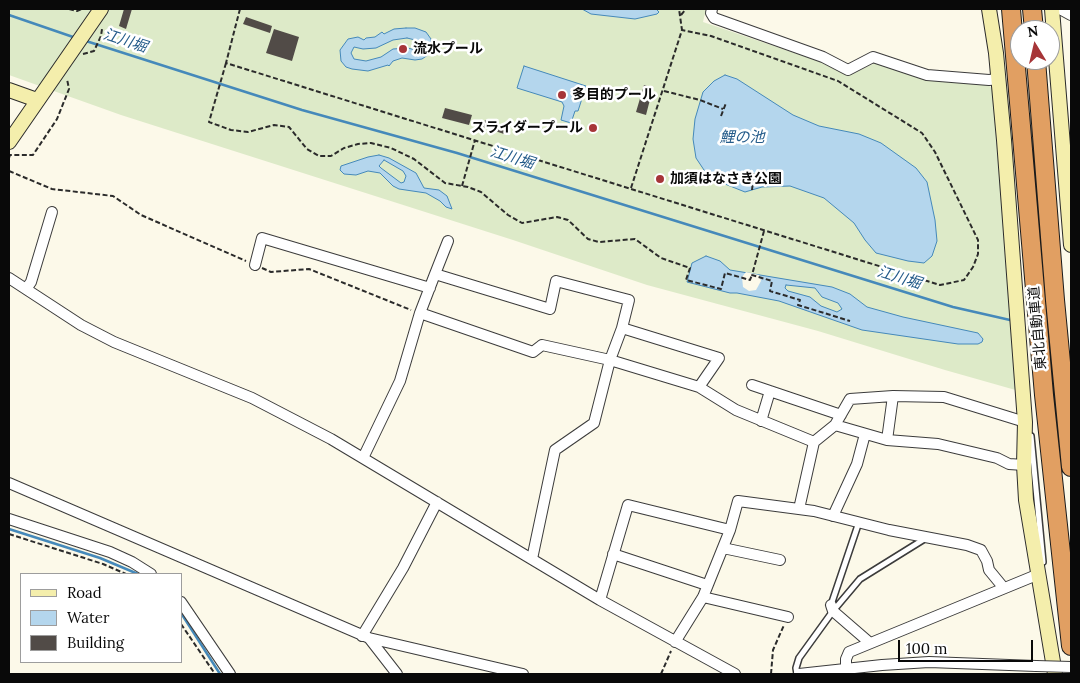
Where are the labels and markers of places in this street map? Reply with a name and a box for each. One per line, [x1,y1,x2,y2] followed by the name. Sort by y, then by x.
[413,41,483,57] place label: 流水プール
[397,43,409,55] marker: 流水プール
[572,87,656,103] place label: 多目的プール
[556,89,568,101] marker: 多目的プール
[471,120,583,136] place label: スライダープール
[587,122,599,134] marker: スライダープール
[670,171,782,187] place label: 加須はなさき公園
[654,173,666,185] marker: 加須はなさき公園

